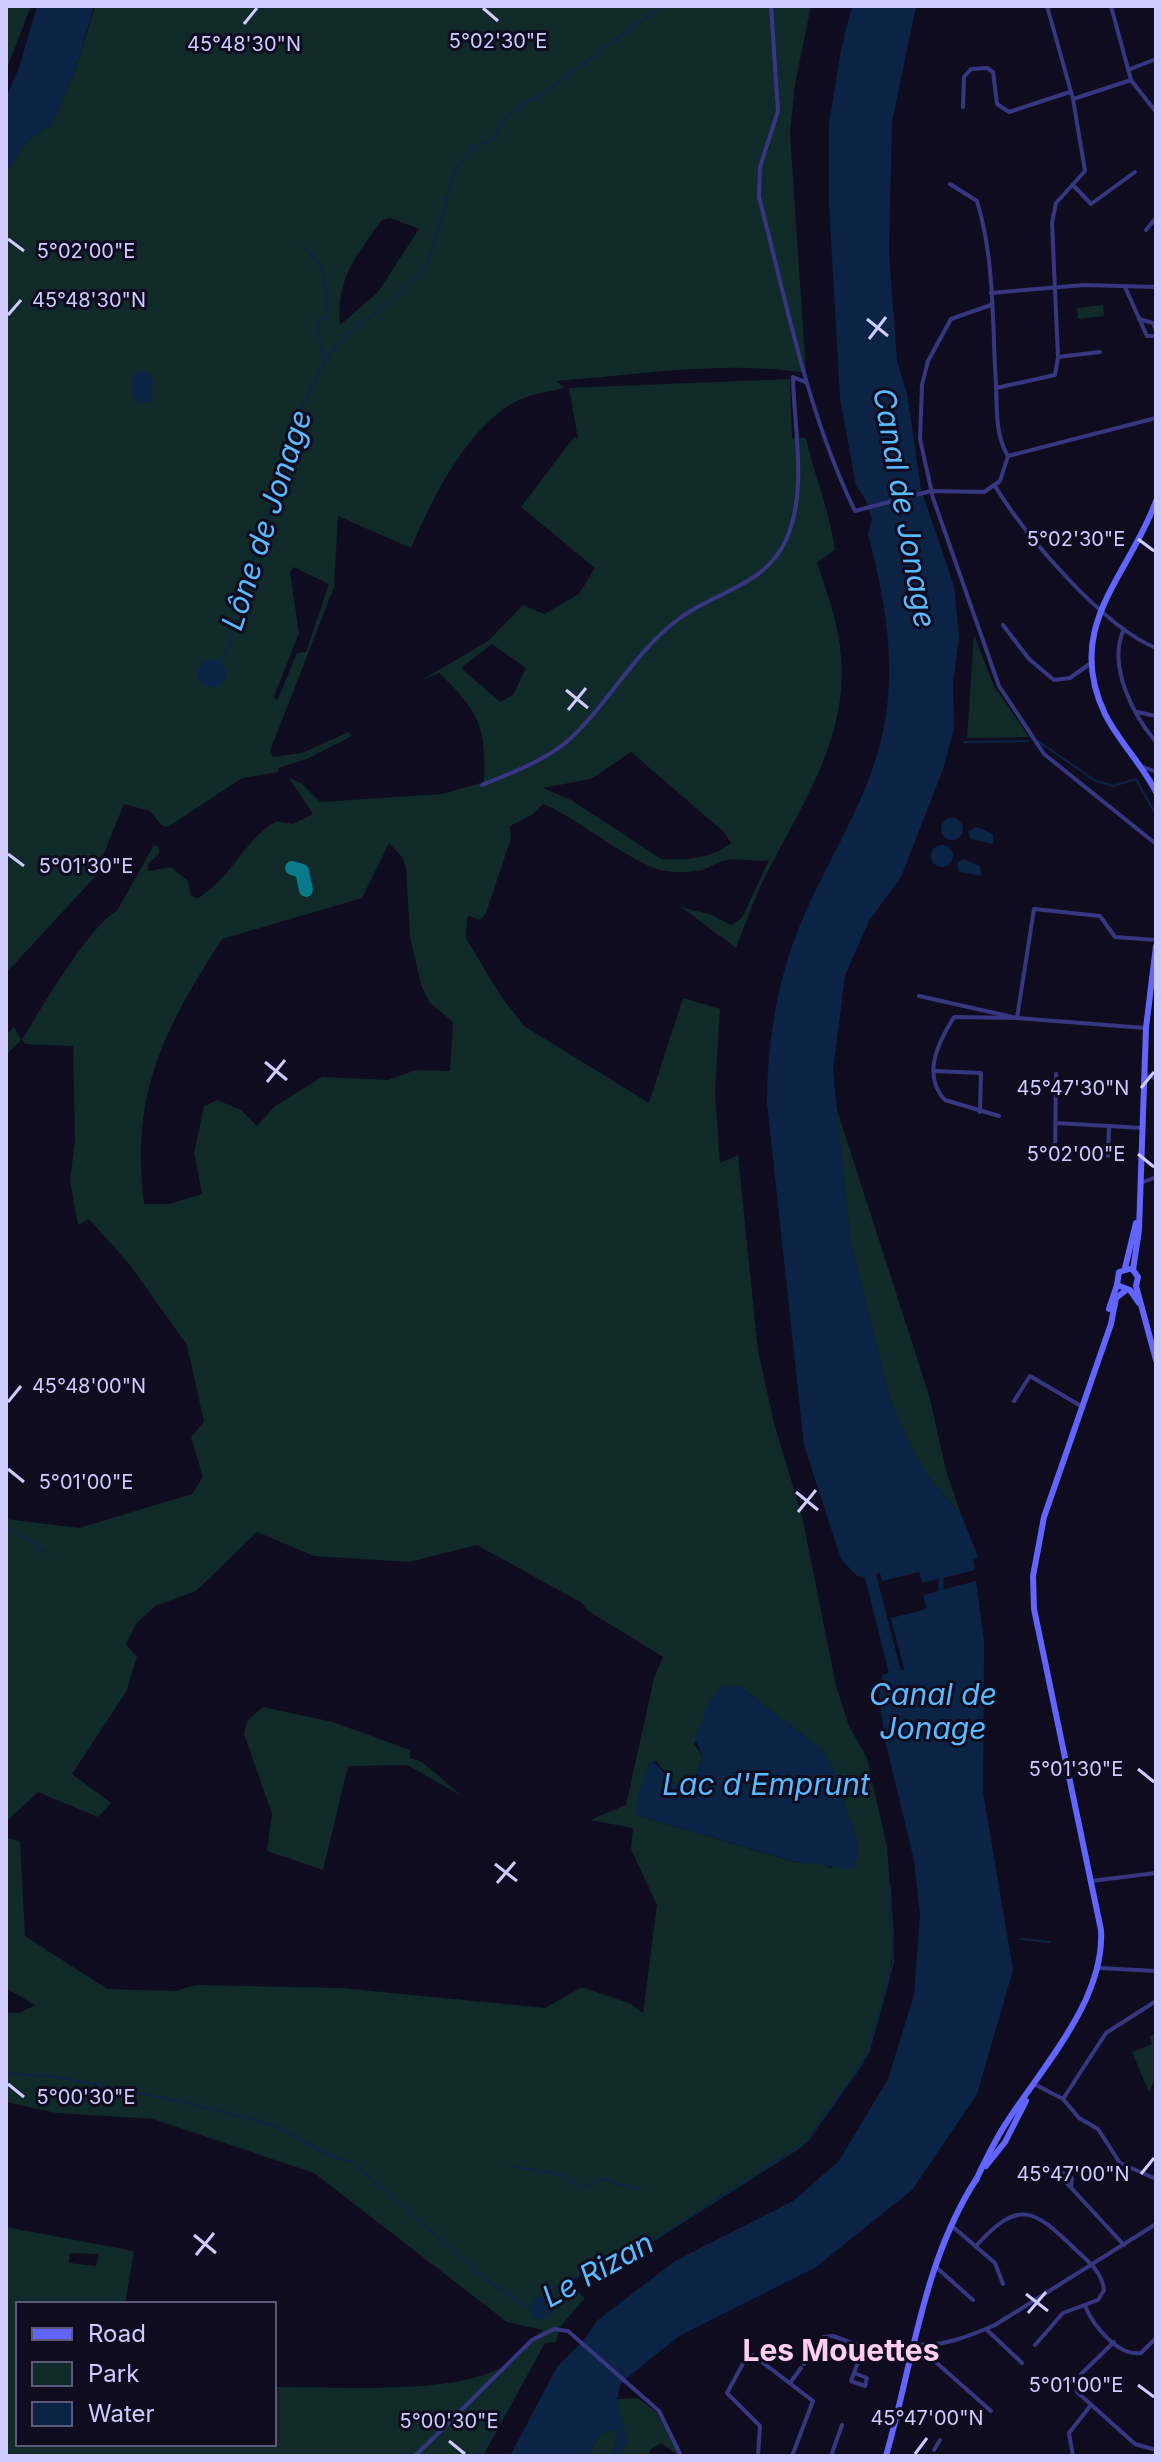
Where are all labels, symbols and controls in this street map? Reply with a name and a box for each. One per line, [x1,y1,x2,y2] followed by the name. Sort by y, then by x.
[449,29,547,53] text: 5°02'30"E
[187,32,301,56] text: 45°48'30"N
[37,239,135,263] text: 5°02'00"E
[32,288,146,312] text: 45°48'30"N
[866,385,944,631] water label: Canal de Jonage
[213,405,319,634] water label: Lône de Jonage
[1027,527,1125,551] text: 5°02'30"E
[39,854,133,878] text: 5°01'30"E
[1017,1076,1129,1100] text: 45°47'30"N
[1027,1142,1125,1166] text: 5°02'00"E
[32,1374,146,1398] text: 45°48'00"N
[39,1470,133,1494] text: 5°01'00"E
[869,1676,997,1746] water label: Canal de Jonage
[1029,1757,1123,1781] text: 5°01'30"E
[662,1766,871,1802] water label: Lac d'Emprunt
[37,2085,135,2109] text: 5°00'30"E
[1016,2162,1130,2186] text: 45°47'00"N
[536,2224,659,2314] water label: Le Rizan
[16,2302,276,2446] legend
[88,2319,146,2348] text: Road
[743,2332,939,2368] district label: Les Mouettes
[88,2359,139,2388] text: Park
[1029,2373,1123,2397] text: 5°01'00"E
[88,2399,155,2428] text: Water
[870,2406,984,2430] text: 45°47'00"N
[400,2409,498,2433] text: 5°00'30"E

